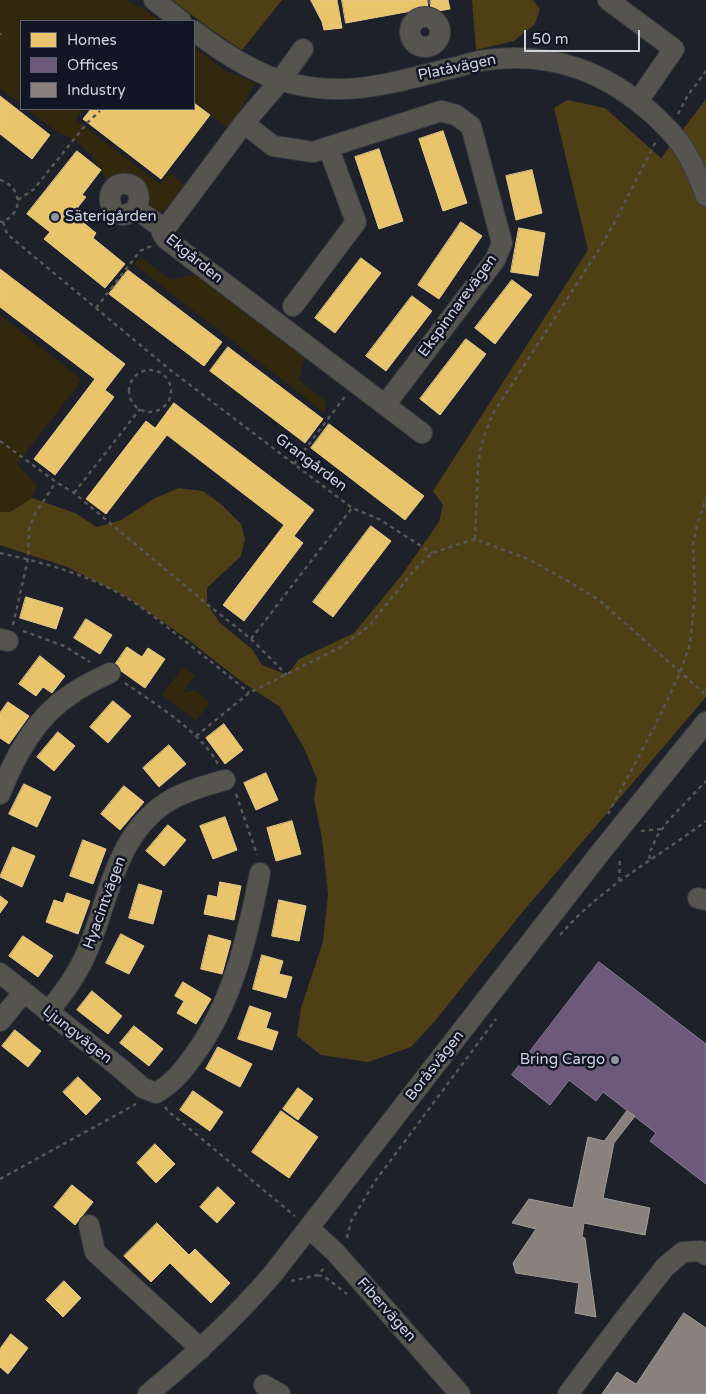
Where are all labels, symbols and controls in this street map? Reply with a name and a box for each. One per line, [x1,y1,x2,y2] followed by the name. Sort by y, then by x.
[20,20,195,110] legend
[526,20,642,52] scale bar
[532,30,569,48] text: 50 m
[67,31,117,49] text: Homes
[416,51,498,85] street label: Platåvägen
[67,56,118,74] text: Offices
[67,81,126,99] text: Industry
[65,208,157,226] place label: Säterigården
[49,211,61,223] marker: Säterigården
[162,231,226,287] street label: Ekgården
[415,251,501,361] street label: Ekspinnarevägen
[272,430,350,496] street label: Grangården
[80,854,130,952] street label: Hyacintvägen
[39,1002,115,1068] street label: Ljungvägen
[402,1027,468,1105] street label: Boråsvägen
[520,1051,605,1069] place label: Bring Cargo
[609,1054,621,1066] marker: Bring Cargo
[353,1274,419,1346] street label: Fibervägen

